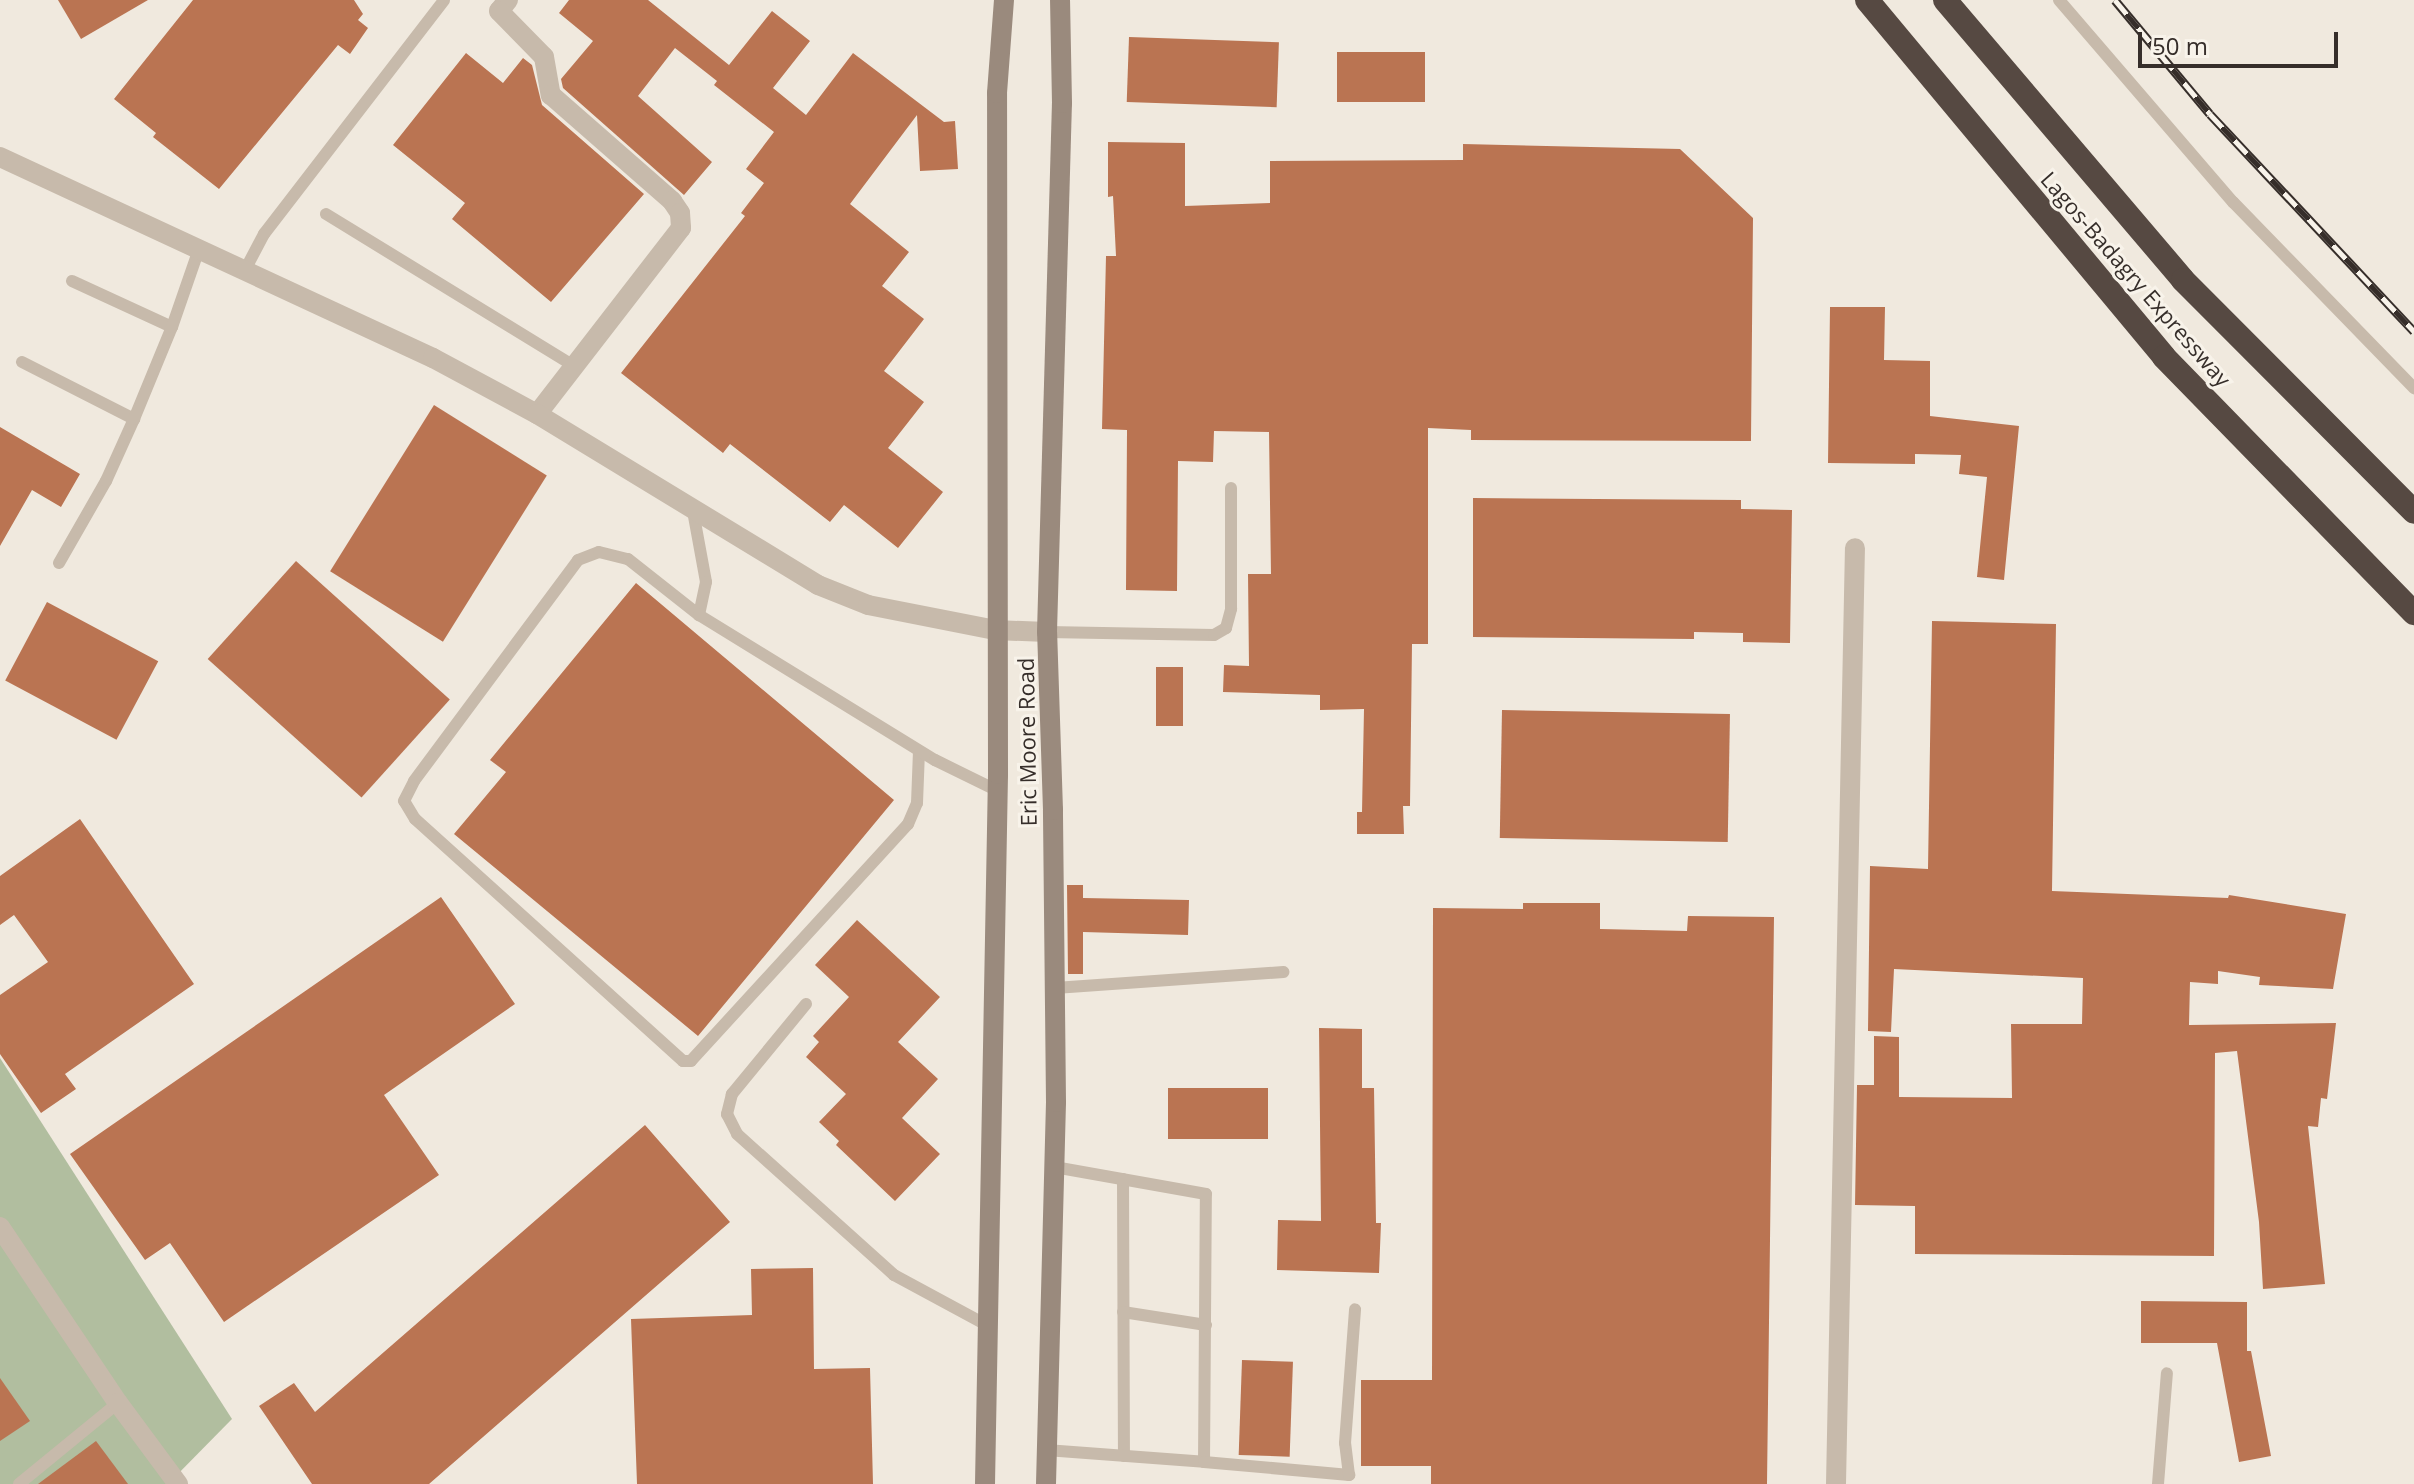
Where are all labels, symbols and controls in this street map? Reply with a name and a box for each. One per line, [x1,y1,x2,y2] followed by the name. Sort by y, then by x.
[2142,16,2342,66] scale bar
[2152,29,2208,62] text: 50 m
[2035,166,2237,392] street label: Lagos-Badagry Expressway
[1012,657,1042,827] street label: Eric Moore Road

